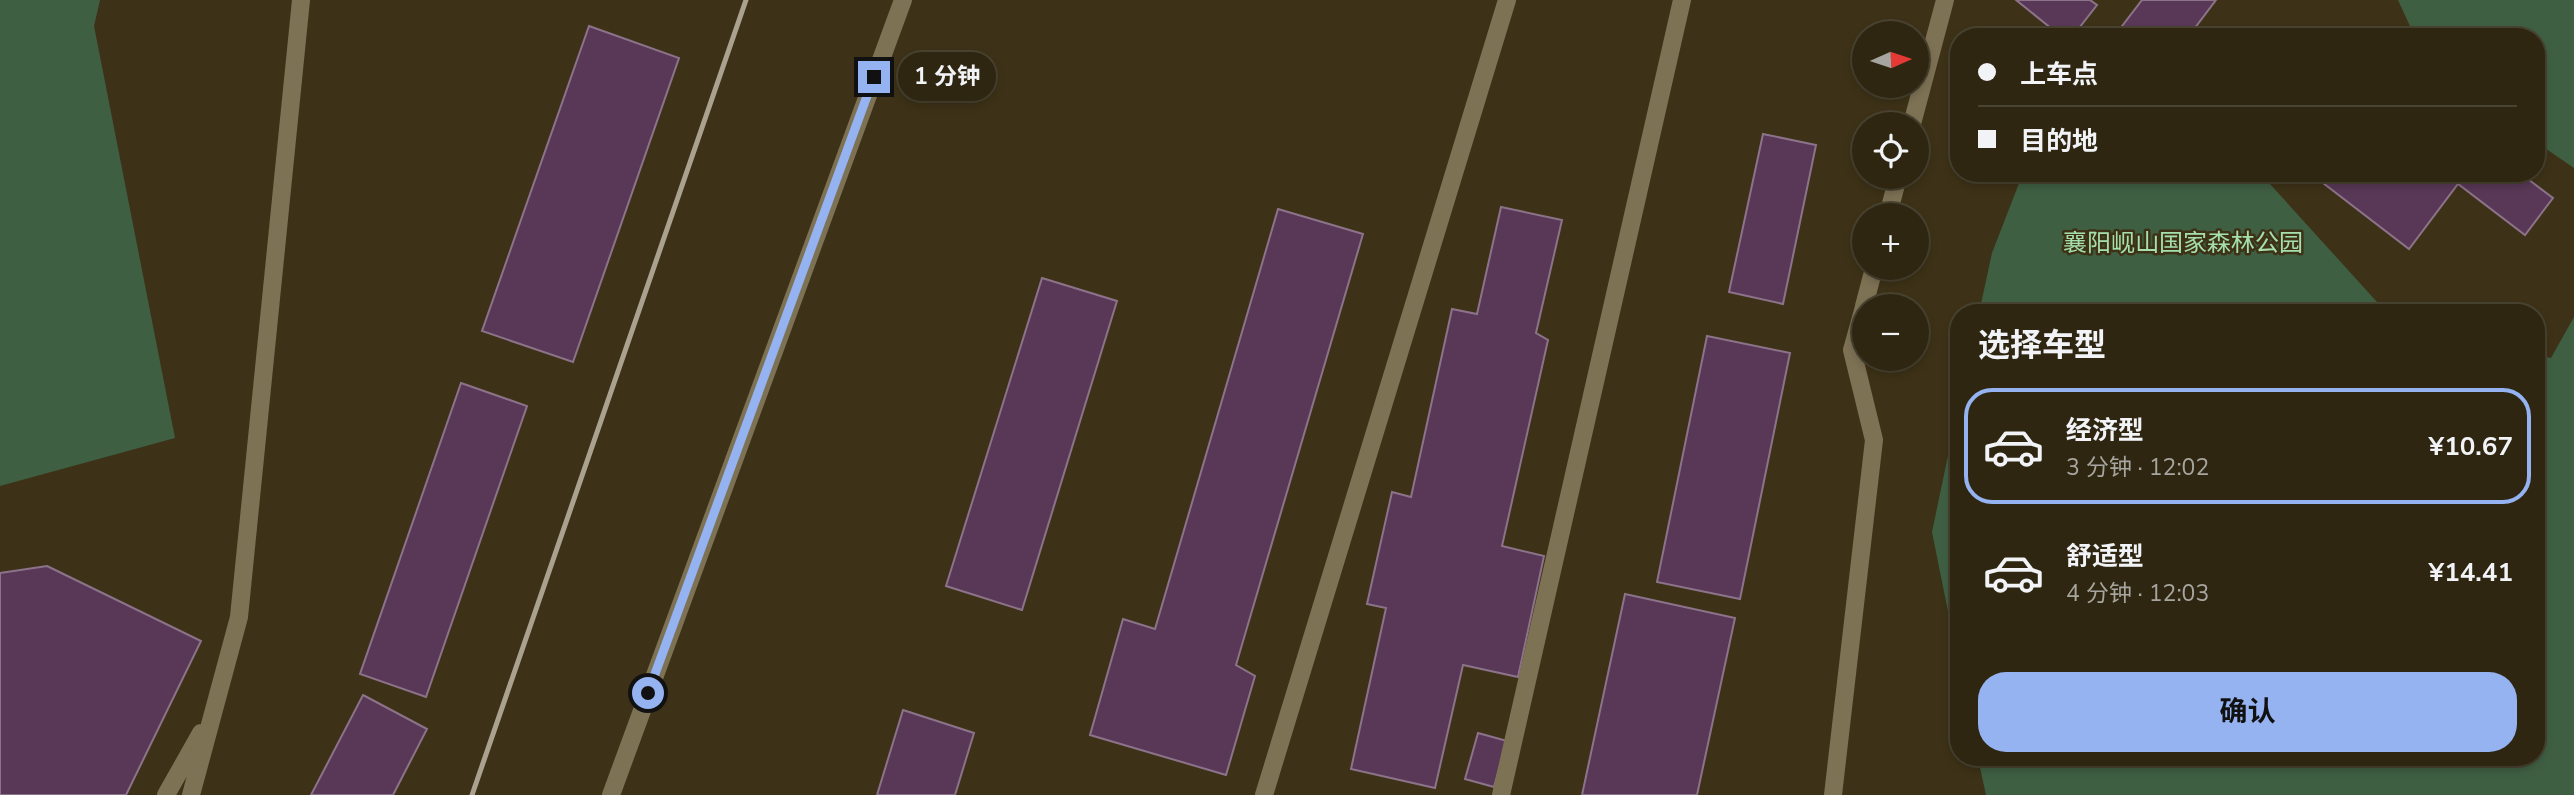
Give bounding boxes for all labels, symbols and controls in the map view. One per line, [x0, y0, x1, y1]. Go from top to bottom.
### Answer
north arrow [1852, 21, 1928, 98]
map controls [1852, 21, 1929, 371]
callout: 1 分钟 [898, 52, 996, 102]
text: 上车点 [2020, 57, 2098, 92]
route end [858, 61, 890, 93]
text: 1 分钟 [914, 61, 980, 92]
button: locate [1852, 112, 1929, 189]
text: 目的地 [2020, 124, 2098, 159]
button: + [1852, 203, 1929, 280]
park label: 襄阳岘山国家森林公园 [2063, 227, 2303, 259]
button: − [1852, 294, 1929, 371]
text: 选择车型 [1978, 324, 2106, 367]
text: 经济型 [2066, 413, 2144, 448]
icon: car [1982, 415, 2045, 478]
text: ¥10.67 [2429, 429, 2513, 464]
text: 3 分钟 · 12:02 [2066, 452, 2209, 483]
text: 舒适型 [2066, 539, 2144, 574]
icon: car [1982, 541, 2045, 604]
text: ¥14.41 [2429, 555, 2513, 590]
text: 4 分钟 · 12:03 [2066, 578, 2209, 609]
button: 确认 [1978, 672, 2517, 752]
route start [632, 677, 664, 709]

